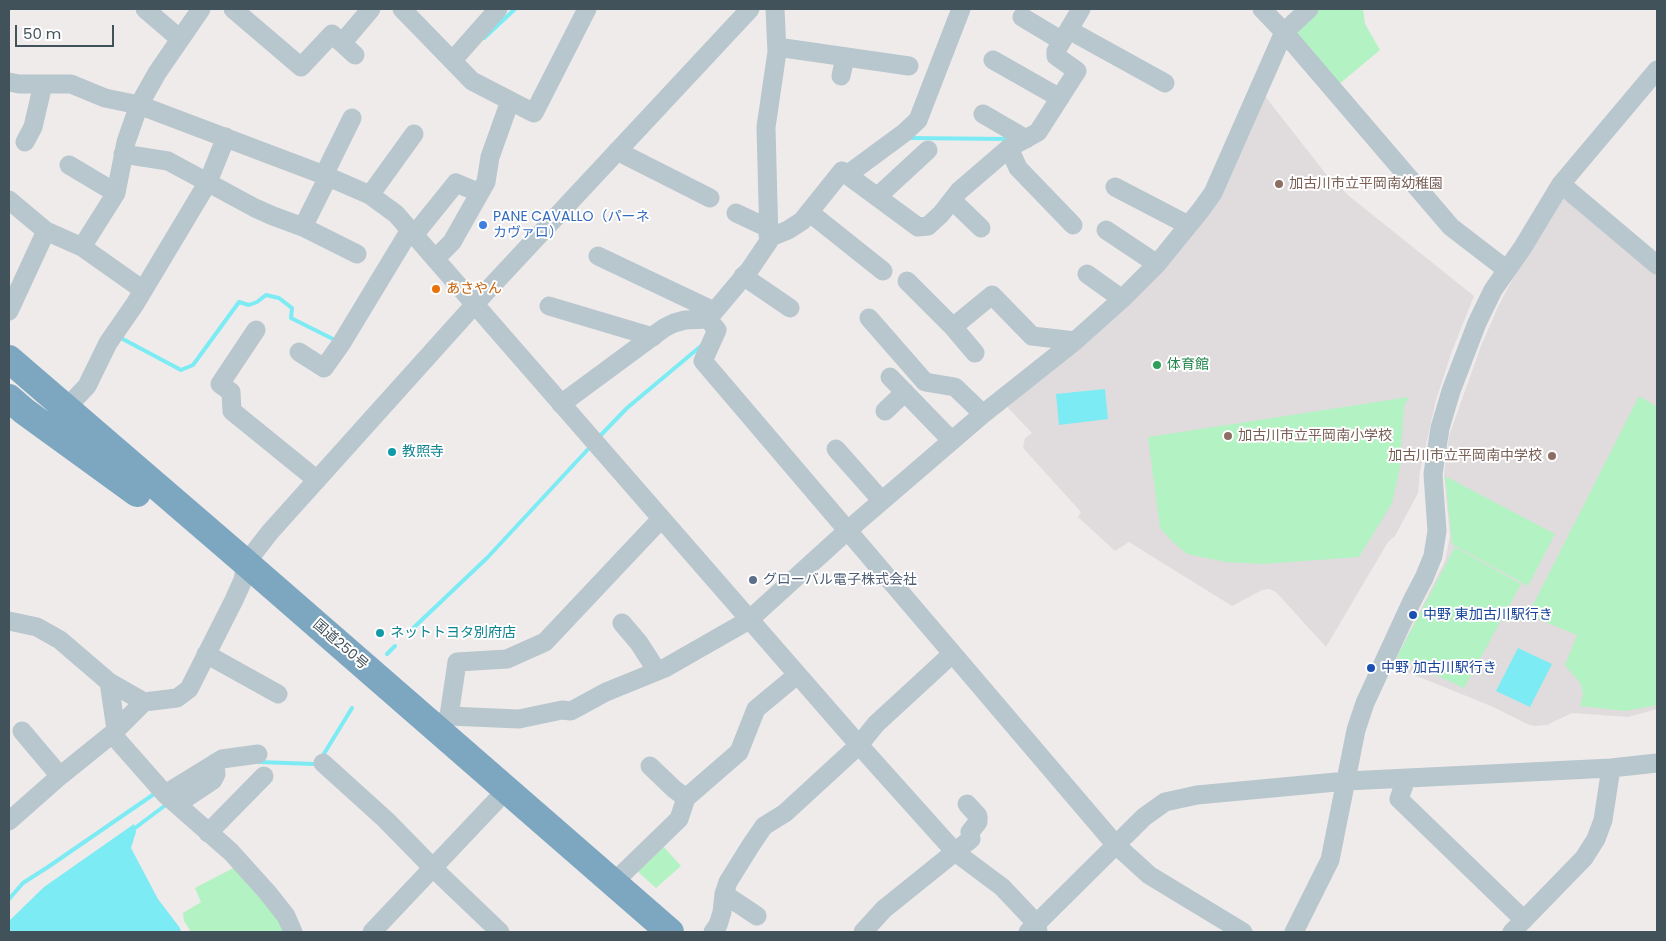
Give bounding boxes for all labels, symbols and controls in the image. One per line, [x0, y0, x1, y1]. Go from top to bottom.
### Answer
scale bar [18, 15, 116, 47]
text: 50 m [23, 23, 61, 44]
place label: 加古川市立平岡南幼稚園 [1289, 176, 1443, 192]
marker: 加古川市立平岡南幼稚園 [1273, 178, 1285, 190]
place label: PANE CAVALLO（パーネ カヴァロ） [493, 209, 650, 242]
marker: PANE CAVALLO（パーネ カヴァロ） [477, 219, 489, 231]
place label: あさやん [446, 281, 502, 297]
marker: あさやん [430, 283, 442, 295]
place label: 体育館 [1167, 357, 1209, 373]
marker: 体育館 [1151, 359, 1163, 371]
place label: 加古川市立平岡南小学校 [1238, 428, 1392, 444]
marker: 加古川市立平岡南小学校 [1222, 430, 1234, 442]
place label: 教照寺 [402, 444, 444, 460]
marker: 教照寺 [386, 446, 398, 458]
place label: 加古川市立平岡南中学校 [1388, 448, 1542, 464]
marker: 加古川市立平岡南中学校 [1546, 450, 1558, 462]
place label: グローバル電子株式会社 [763, 572, 917, 588]
marker: グローバル電子株式会社 [747, 574, 759, 586]
place label: 中野 東加古川駅行き [1423, 607, 1553, 623]
marker: 中野 東加古川駅行き [1407, 609, 1419, 621]
street label: 国道250号 [309, 616, 371, 674]
place label: ネットトヨタ別府店 [390, 625, 516, 641]
marker: ネットトヨタ別府店 [374, 627, 386, 639]
place label: 中野 加古川駅行き [1381, 660, 1497, 676]
marker: 中野 加古川駅行き [1365, 662, 1377, 674]

